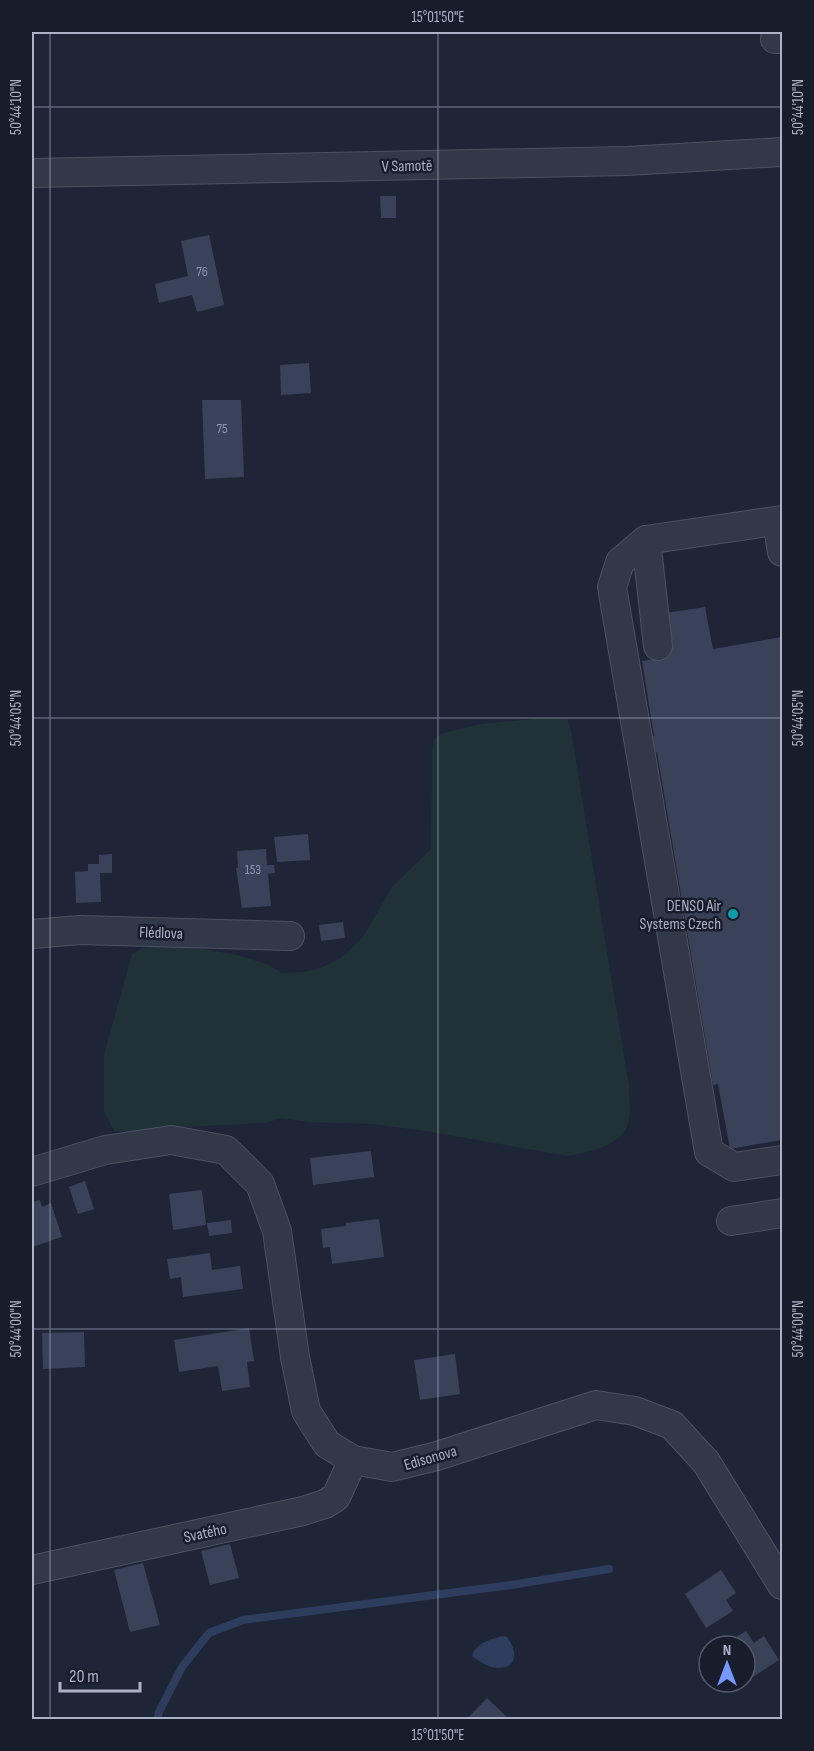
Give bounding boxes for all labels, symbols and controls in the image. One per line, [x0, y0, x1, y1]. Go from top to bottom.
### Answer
text: 15°01'50"E [412, 8, 464, 27]
text: 50°44'10"N [7, 79, 26, 135]
text: 50°44'10"N [789, 79, 808, 135]
street label: V Samotě [381, 157, 433, 176]
house number: 76 [196, 263, 208, 280]
house number: 75 [216, 420, 228, 437]
text: 50°44'05"N [7, 690, 26, 746]
text: 50°44'05"N [789, 690, 808, 746]
house number: 153 [245, 861, 261, 878]
place label: DENSO Air Systems Czech [640, 897, 721, 934]
marker: DENSO Air Systems Czech [726, 907, 740, 921]
street label: Flédlova [139, 923, 183, 944]
text: 50°44'00"N [7, 1300, 26, 1358]
text: 50°44'00"N [789, 1300, 808, 1358]
street label: Edisonova [402, 1442, 459, 1475]
street label: Svatého [182, 1520, 229, 1547]
north arrow [697, 1634, 757, 1694]
text: N [723, 1641, 731, 1660]
scale bar [60, 1655, 140, 1693]
text: 20 m [69, 1666, 99, 1687]
text: 15°01'50"E [412, 1726, 464, 1745]

